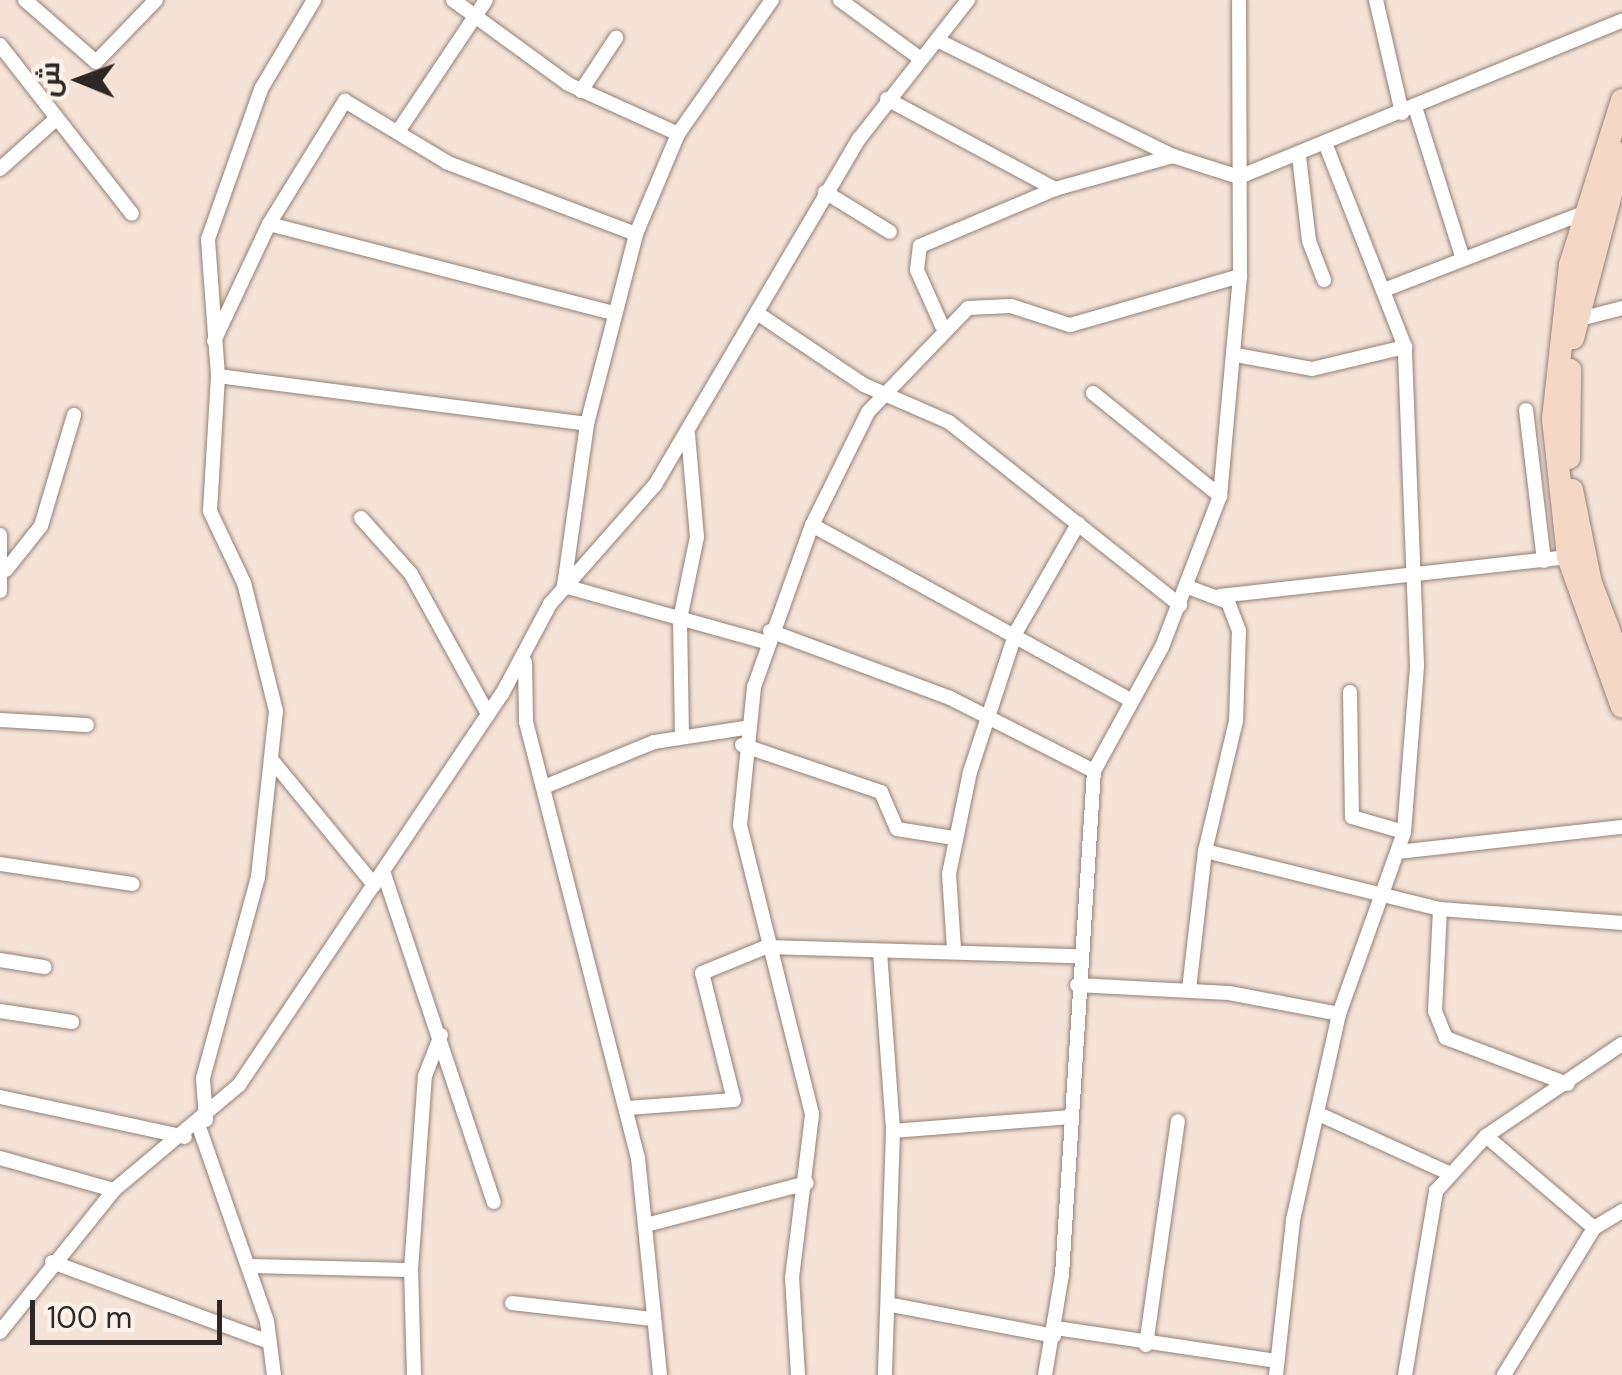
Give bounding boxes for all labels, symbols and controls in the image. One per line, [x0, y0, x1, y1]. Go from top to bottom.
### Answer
north arrow [30, 30, 130, 130]
text: ش [31, 61, 68, 98]
scale bar [35, 1280, 228, 1342]
text: 100 m [47, 1298, 132, 1337]

